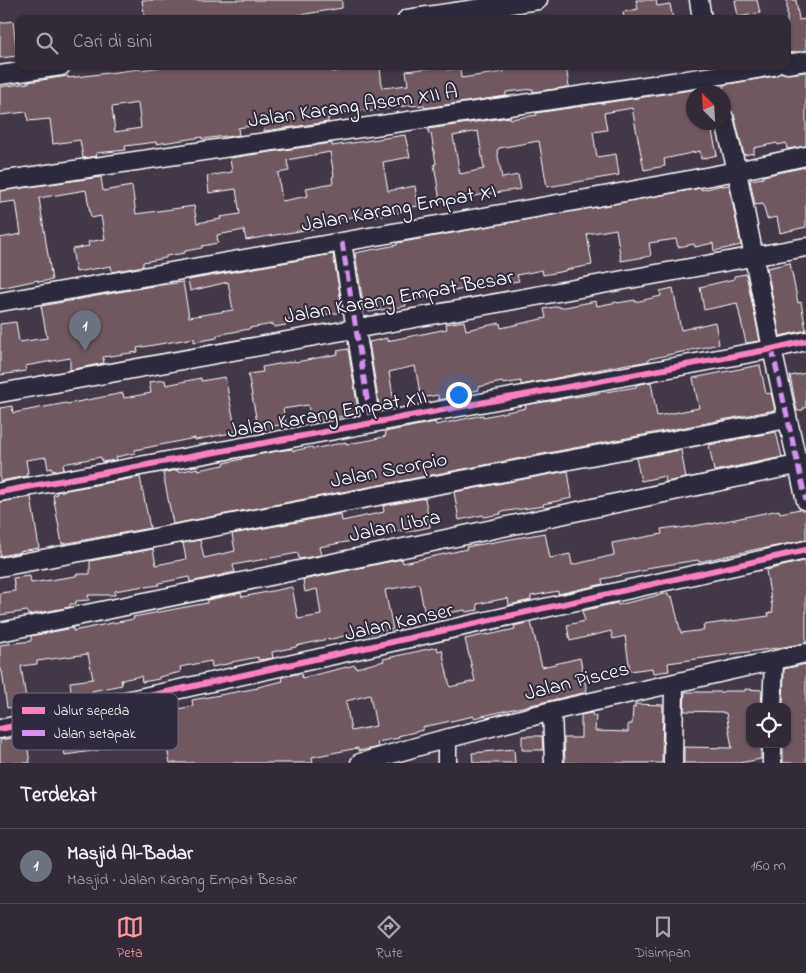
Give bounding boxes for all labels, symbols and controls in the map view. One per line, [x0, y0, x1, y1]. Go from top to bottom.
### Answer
search box [15, 15, 791, 70]
icon: search [33, 29, 61, 57]
text: Cari di sini [73, 29, 152, 56]
street label: Jalan Karang Asem XII A [246, 77, 460, 139]
north arrow [686, 85, 731, 130]
street label: Jalan Karang Empat XI [299, 177, 499, 243]
street label: Jalan Karang Empat Besar [282, 263, 517, 335]
pin: 1 [69, 310, 101, 351]
your location [446, 382, 472, 408]
street label: Jalan Karang Empat XII [225, 383, 430, 449]
street label: Jalan Scorpio [328, 445, 450, 497]
street label: Jalan Libra [347, 503, 443, 551]
street label: Jalan Kanser [342, 596, 457, 650]
street label: Jalan Pisces [522, 655, 632, 709]
legend [12, 693, 178, 750]
text: Jalur sepeda [54, 701, 129, 722]
map controls [746, 703, 791, 748]
button: locate [746, 703, 791, 748]
text: Jalan setapak [54, 724, 137, 745]
text: Terdekat [20, 781, 97, 811]
text: Masjid Al-Badar [67, 841, 193, 868]
text: 1 [33, 854, 39, 878]
text: 160 m [751, 854, 786, 878]
text: Masjid · Jalan Karang Empat Besar [67, 868, 297, 892]
tab: Peta [116, 913, 144, 964]
tab: Rute [375, 913, 403, 964]
tab: Disimpan [635, 913, 690, 964]

